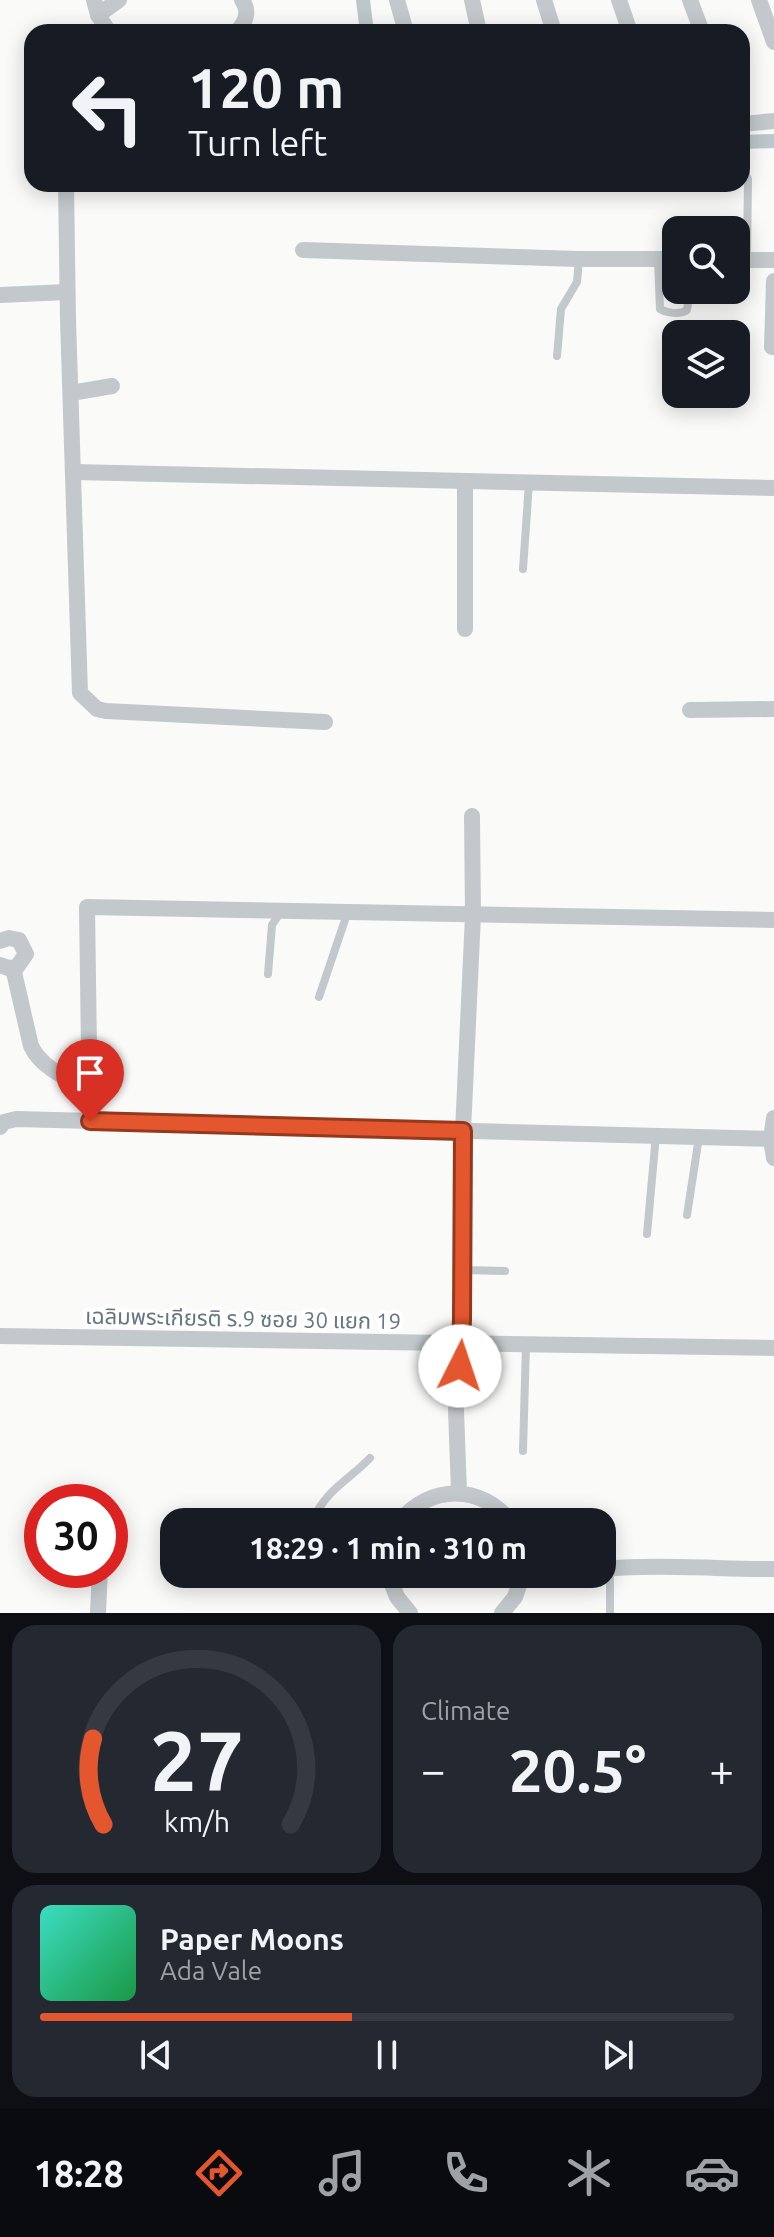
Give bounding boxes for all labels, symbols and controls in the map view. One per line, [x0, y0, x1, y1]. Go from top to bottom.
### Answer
icon: left [56, 56, 160, 160]
text: 120 m [188, 56, 344, 119]
text: Turn left [188, 122, 327, 163]
map controls [662, 216, 750, 408]
button: search [662, 216, 750, 304]
button: layers [662, 320, 750, 408]
pin [56, 1039, 124, 1121]
icon: arrive [68, 1051, 112, 1095]
street label: เฉลิมพระเกียรติ ร.9 ซอย 30 แยก 19 [85, 1303, 401, 1333]
position arrow [418, 1324, 502, 1408]
speed limit sign: 30 [24, 1484, 128, 1588]
text: 18:29 · 1 min · 310 m [249, 1531, 527, 1565]
text: Climate [421, 1696, 510, 1725]
text: 27 [150, 1713, 243, 1807]
text: 20.5° [509, 1736, 646, 1803]
text: − [421, 1745, 446, 1794]
text: + [709, 1745, 734, 1794]
text: km/h [164, 1805, 230, 1837]
text: Paper Moons [160, 1922, 344, 1956]
text: Ada Vale [160, 1956, 262, 1985]
icon: previous [134, 2033, 178, 2077]
icon: pause [365, 2033, 409, 2077]
icon: next [596, 2033, 640, 2077]
icon: directions [191, 2145, 247, 2201]
icon: music [314, 2145, 370, 2201]
icon: phone [438, 2145, 494, 2201]
icon: climate [561, 2145, 617, 2201]
icon: car [684, 2145, 740, 2201]
text: 18:28 [34, 2153, 124, 2194]

